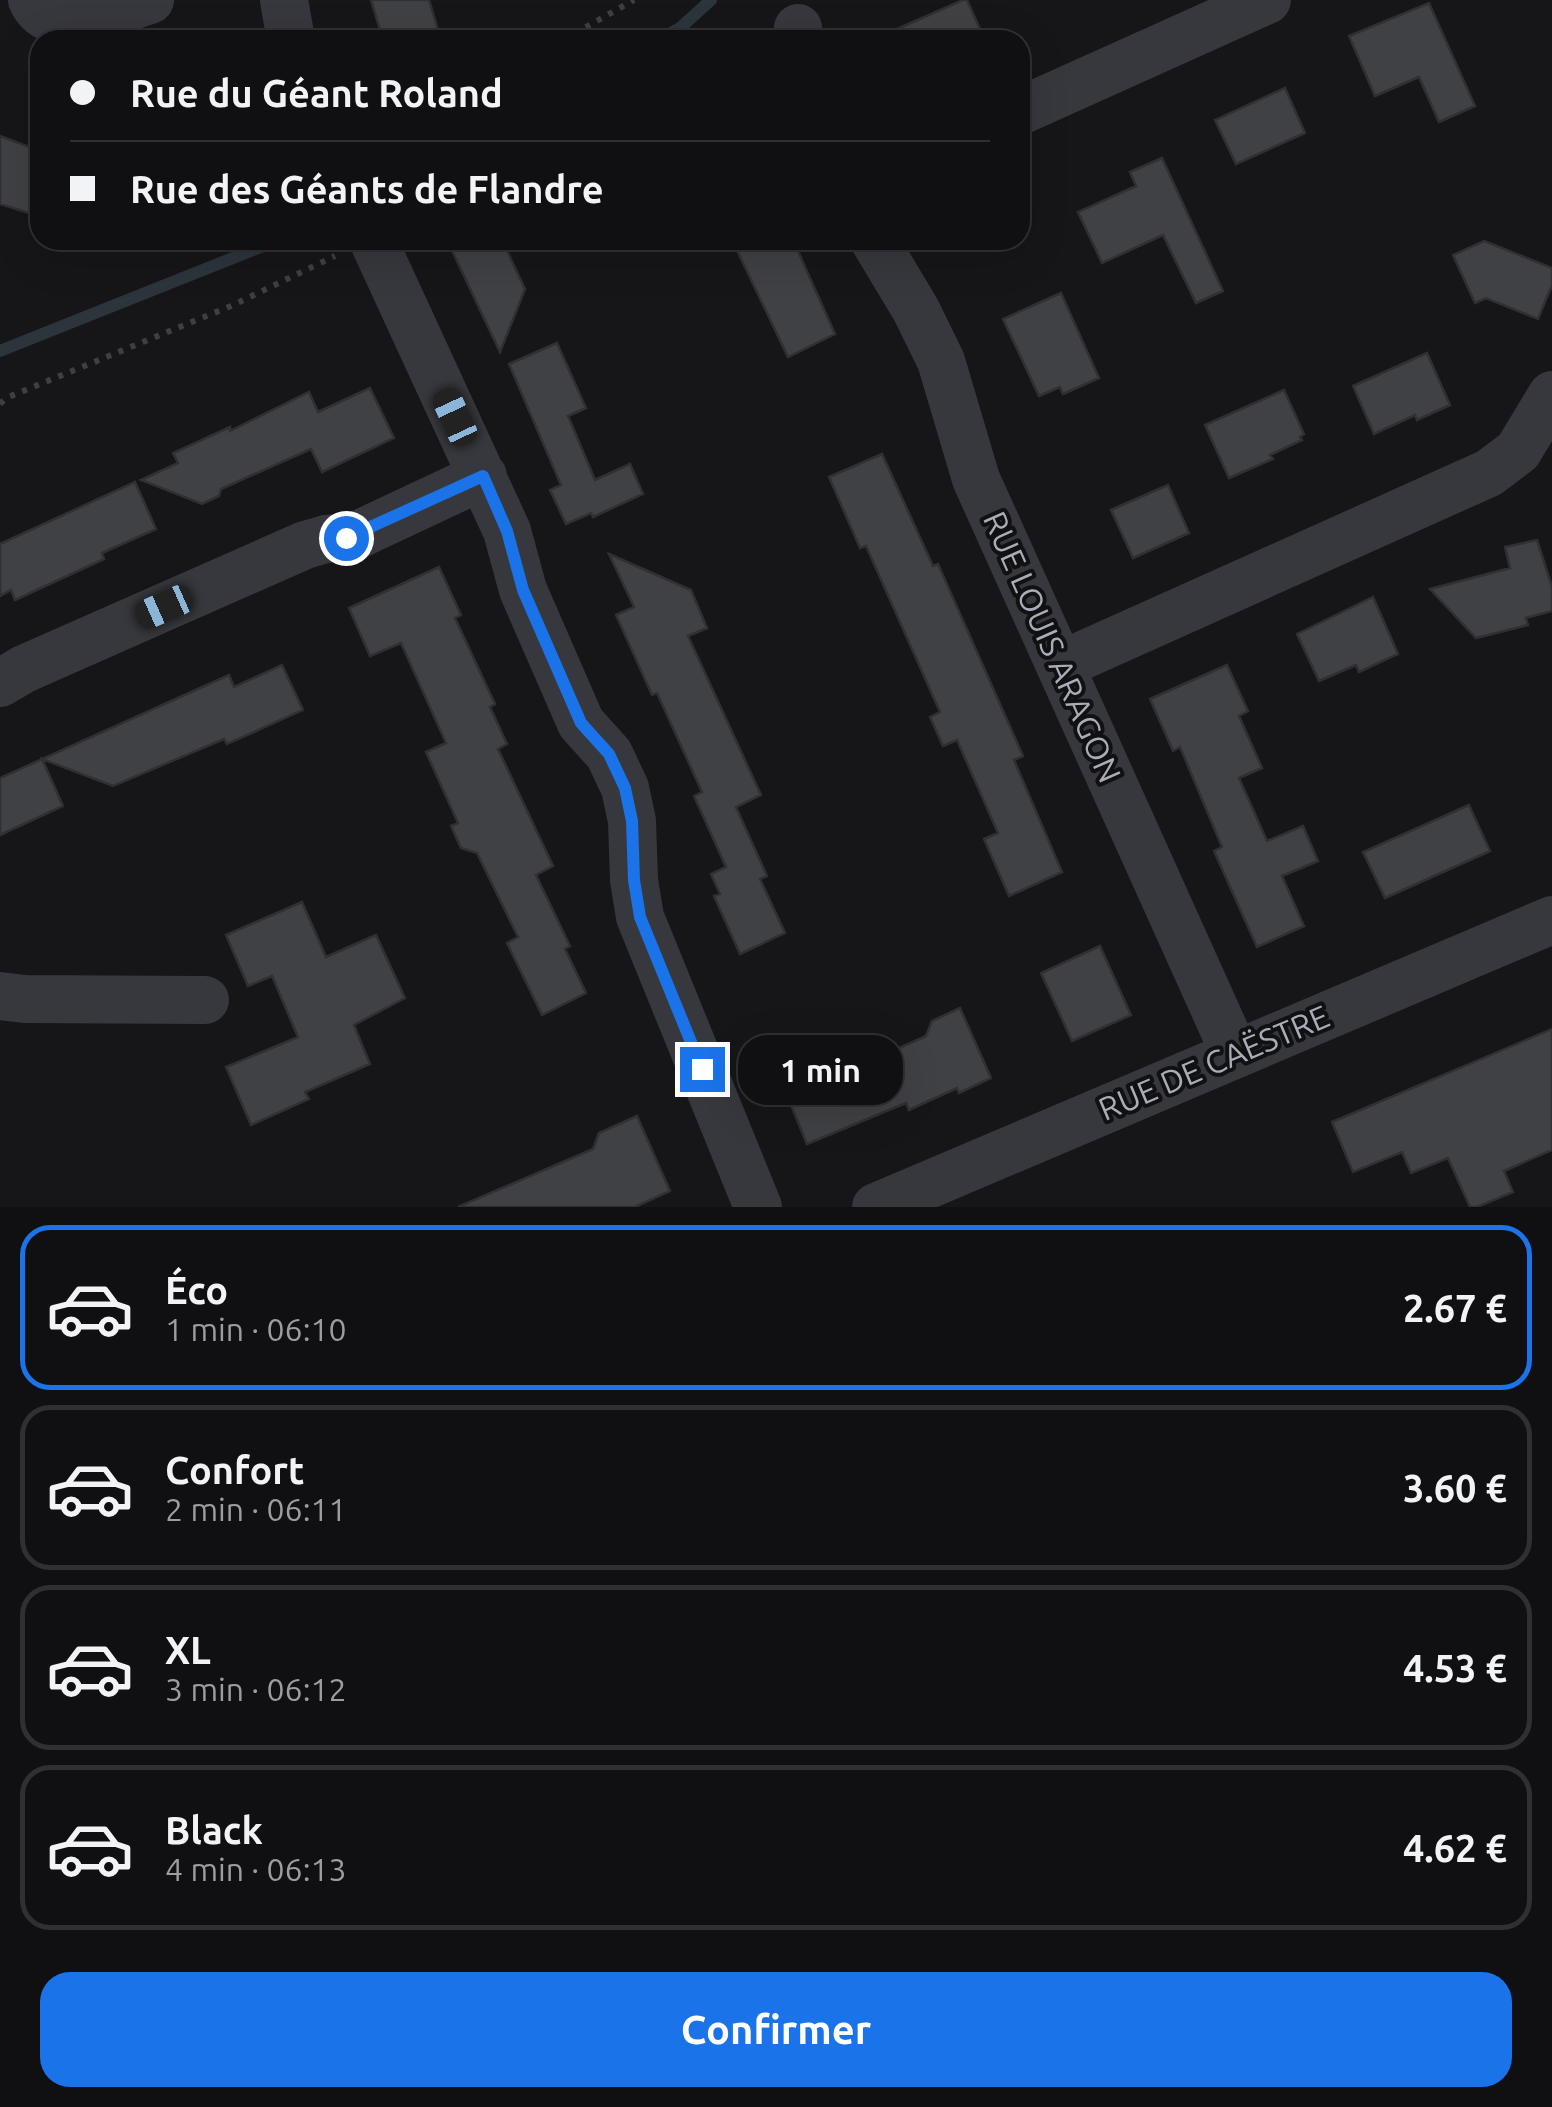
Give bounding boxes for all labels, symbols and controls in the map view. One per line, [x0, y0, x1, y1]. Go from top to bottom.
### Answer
text: Rue du Géant Roland [130, 72, 503, 114]
text: Rue des Géants de Flandre [130, 168, 604, 210]
car [429, 383, 481, 451]
street label: RUE LOUIS ARAGON [977, 506, 1129, 787]
route start [324, 516, 369, 561]
car [130, 581, 198, 633]
street label: RUE DE CAËSTRE [1093, 997, 1334, 1127]
callout: 1 min [737, 1034, 902, 1104]
route end [680, 1047, 725, 1092]
text: 1 min [780, 1052, 861, 1088]
icon: car [45, 1263, 135, 1353]
text: Éco [165, 1269, 228, 1311]
text: 2.67 € [1403, 1287, 1507, 1329]
text: 1 min · 06:10 [165, 1311, 347, 1347]
icon: car [45, 1443, 135, 1533]
text: Confort [165, 1449, 304, 1491]
text: 3.60 € [1403, 1467, 1507, 1509]
text: 2 min · 06:11 [165, 1491, 347, 1527]
icon: car [45, 1623, 135, 1713]
text: XL [165, 1629, 211, 1671]
text: 4.53 € [1403, 1647, 1507, 1689]
text: 3 min · 06:12 [165, 1671, 347, 1707]
icon: car [45, 1803, 135, 1893]
text: Black [165, 1809, 263, 1851]
text: 4.62 € [1403, 1827, 1507, 1869]
text: 4 min · 06:13 [165, 1851, 347, 1887]
button: Confirmer [40, 1972, 1512, 2087]

